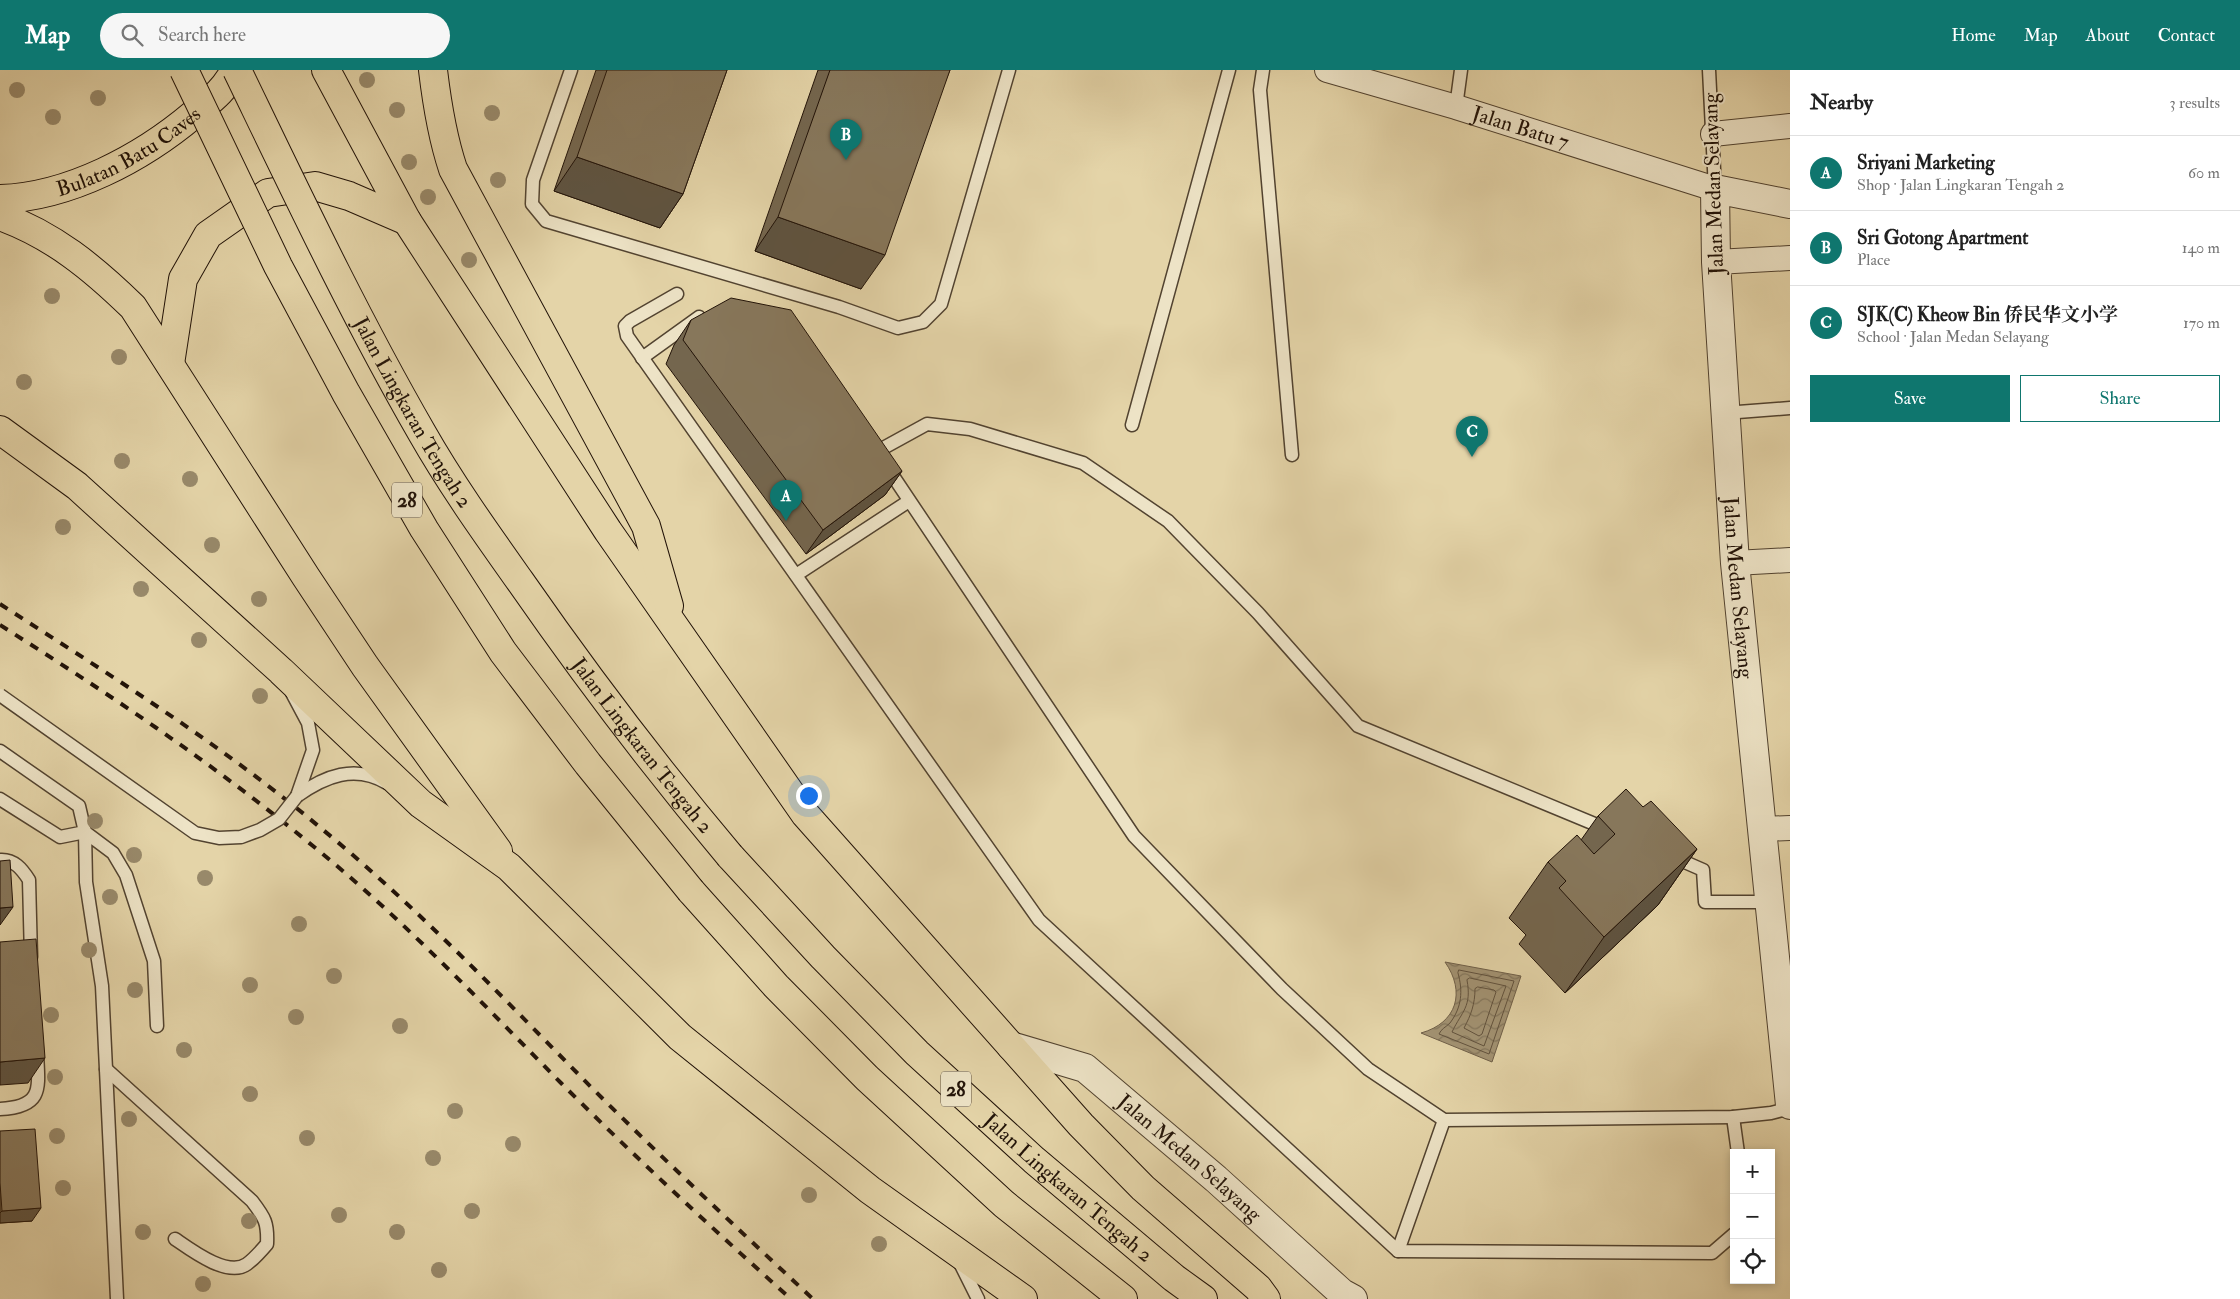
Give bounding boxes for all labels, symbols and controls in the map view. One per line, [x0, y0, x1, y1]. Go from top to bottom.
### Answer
search box [100, 13, 450, 58]
text: Map [25, 20, 70, 51]
icon: search [118, 21, 146, 49]
text: Search here [158, 23, 246, 47]
text: Home [1951, 24, 1996, 47]
text: Map [2024, 24, 2058, 47]
text: About [2086, 24, 2130, 47]
text: Contact [2158, 24, 2215, 47]
text: Nearby [1810, 89, 1873, 116]
street label: Jalan Medan Selayang [1697, 92, 1730, 276]
text: 3 results [2169, 93, 2220, 113]
street label: Jalan Batu 7 [1468, 100, 1573, 156]
street label: Bulatan Batu Caves [53, 101, 207, 203]
pin: B [830, 119, 862, 160]
text: Sriyani Marketing [1857, 151, 1995, 175]
text: A [1821, 163, 1831, 183]
text: 60 m [2188, 163, 2220, 183]
text: Shop · Jalan Lingkaran Tengah 2 [1857, 175, 2064, 195]
text: Sri Gotong Apartment [1857, 226, 2028, 250]
text: B [1821, 238, 1831, 258]
text: 140 m [2182, 238, 2220, 258]
text: Place [1857, 250, 1890, 270]
text: SJK(C) Kheow Bin 侨民华文小学 [1857, 303, 2118, 327]
street label: Jalan Lingkaran Tengah 2 [347, 312, 478, 513]
text: C [1820, 313, 1832, 333]
text: 170 m [2183, 313, 2220, 333]
text: School · Jalan Medan Selayang [1857, 327, 2049, 347]
button: Save [1810, 375, 2010, 422]
button: Share [2020, 375, 2220, 422]
pin: C [1456, 416, 1488, 457]
pin: A [770, 480, 802, 521]
road number: 28 [392, 482, 422, 518]
street label: Jalan Medan Selayang [1717, 495, 1760, 680]
street label: Jalan Lingkaran Tengah 2 [564, 652, 719, 839]
your location [796, 783, 822, 809]
road number: 28 [941, 1072, 971, 1106]
street label: Jalan Medan Selayang [1111, 1088, 1268, 1228]
street label: Jalan Lingkaran Tengah 2 [977, 1106, 1158, 1268]
map controls [1730, 1149, 1775, 1284]
button: + [1730, 1149, 1775, 1194]
button: − [1730, 1194, 1775, 1239]
button: locate [1730, 1239, 1775, 1284]

